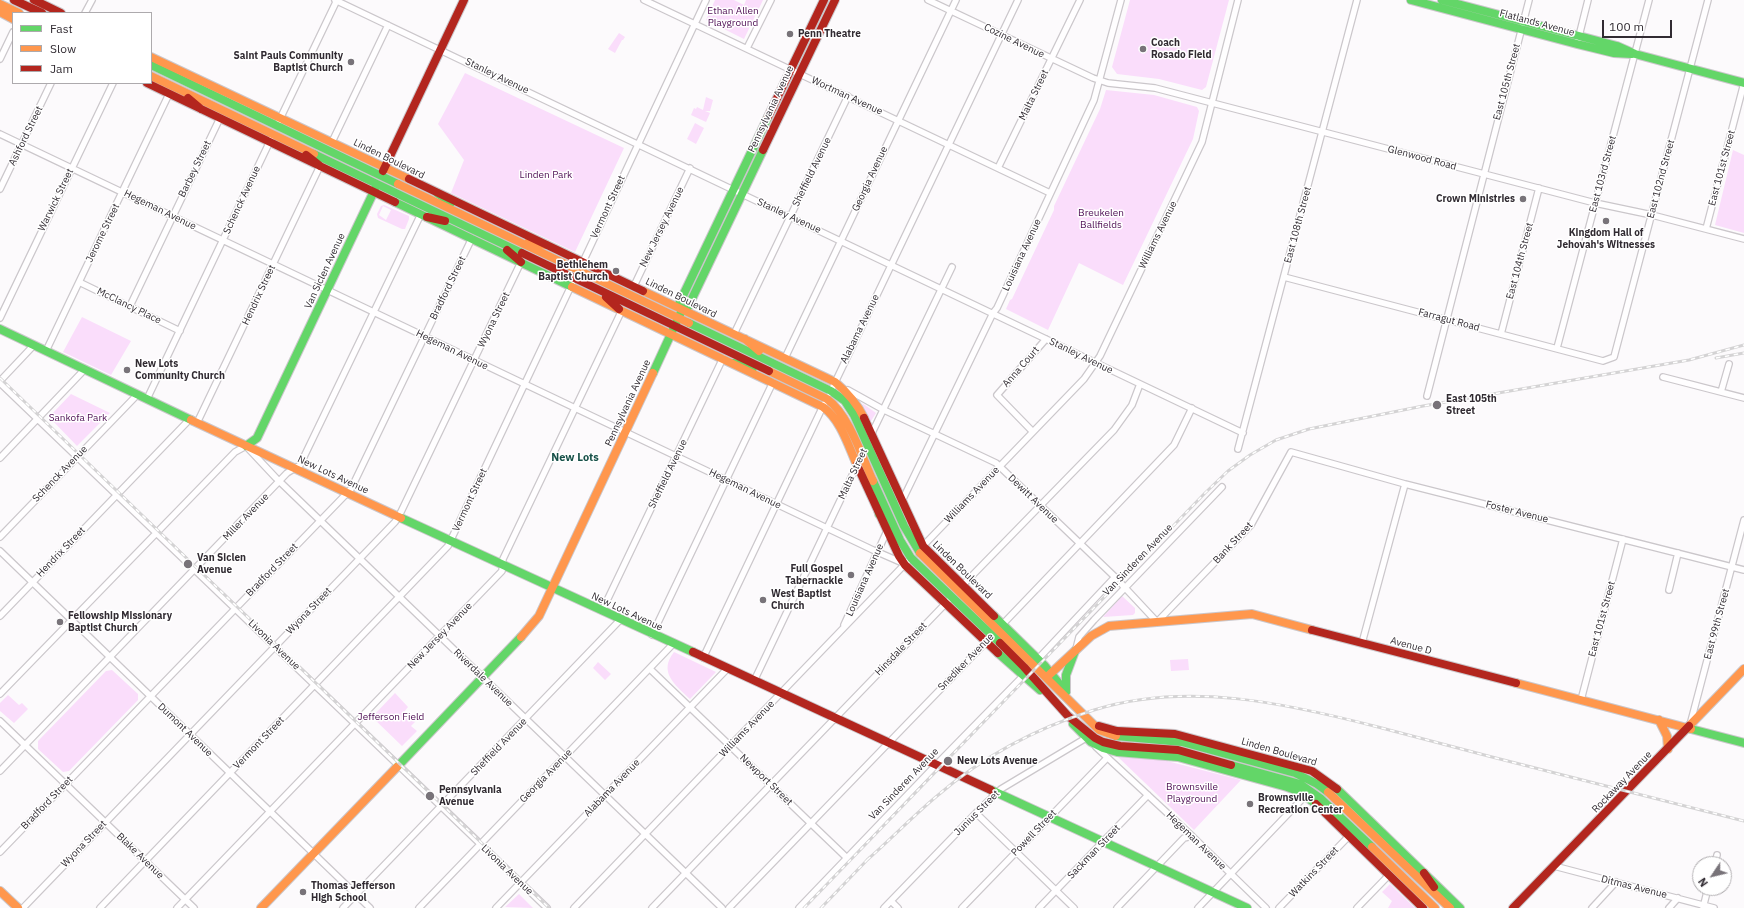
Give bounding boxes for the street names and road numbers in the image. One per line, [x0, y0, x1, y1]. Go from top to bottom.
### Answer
street label: Flatlands Avenue [1498, 7, 1576, 39]
street label: Cozine Avenue [982, 21, 1046, 61]
street label: East 105th Street [1491, 42, 1523, 122]
street label: Stanley Avenue [463, 55, 531, 97]
street label: Pennsylvania Avenue [746, 64, 796, 154]
street label: Malta Street [1017, 68, 1051, 122]
street label: Wortman Avenue [810, 74, 884, 118]
street label: Ashford Street [6, 104, 46, 168]
street label: East 101st Street [1706, 129, 1738, 207]
street label: East 103rd Street [1587, 134, 1619, 214]
street label: Sheffield Avenue [790, 135, 834, 209]
street label: Linden Boulevard [351, 137, 427, 181]
street label: East 102nd Street [1645, 138, 1677, 220]
street label: Barbey Street [176, 139, 214, 199]
street label: Glenwood Road [1386, 143, 1458, 173]
street label: Georgia Avenue [850, 145, 890, 213]
street label: Schenck Avenue [221, 164, 263, 236]
street label: Warwick Street [36, 167, 76, 233]
street label: Vermont Street [588, 174, 628, 240]
street label: New Jersey Avenue [637, 185, 687, 269]
street label: East 108th Street [1282, 185, 1314, 265]
street label: Hegeman Avenue [122, 187, 198, 233]
street label: Stanley Avenue [755, 196, 823, 236]
street label: Williams Avenue [1136, 199, 1180, 271]
street label: Jerome Street [84, 202, 122, 264]
street label: Louisiana Avenue [1000, 217, 1044, 293]
street label: East 104th Street [1504, 221, 1536, 301]
street label: Van Siclen Avenue [302, 231, 348, 311]
street label: Bradford Street [427, 254, 469, 322]
street label: Hendrix Street [240, 263, 278, 327]
street label: Linden Boulevard [643, 276, 719, 320]
street label: McClancy Place [95, 285, 163, 327]
street label: Wyona Street [475, 290, 513, 350]
street label: Alabama Avenue [838, 292, 882, 366]
street label: Farragut Road [1417, 306, 1481, 334]
street label: Hegeman Avenue [414, 327, 490, 373]
street label: Stanley Avenue [1047, 335, 1115, 377]
street label: Anna Court [1000, 344, 1042, 390]
street label: Pennsylvania Avenue [603, 358, 653, 448]
street label: Sheffield Avenue [646, 437, 690, 511]
street label: Schenck Avenue [30, 443, 90, 505]
street label: Malta Street [836, 447, 870, 501]
street label: New Lots Avenue [295, 453, 371, 497]
street label: Williams Avenue [942, 464, 1002, 526]
street label: Hegeman Avenue [707, 466, 783, 512]
street label: Vermont Street [450, 467, 490, 533]
street label: Dewitt Avenue [1005, 472, 1061, 526]
street label: Miller Avenue [221, 491, 271, 543]
street label: Foster Avenue [1484, 498, 1550, 526]
street label: Bank Street [1211, 520, 1255, 566]
street label: Van Sinderen Avenue [1101, 522, 1175, 598]
street label: Hendrix Street [34, 524, 88, 580]
street label: Linden Boulevard [930, 539, 994, 601]
street label: Bradford Street [244, 541, 300, 599]
street label: Louisiana Avenue [844, 542, 886, 618]
street label: East 101st Street [1586, 580, 1618, 658]
street label: Wyona Street [284, 585, 334, 637]
street label: East 99th Street [1702, 587, 1732, 661]
street label: New Lots Avenue [589, 590, 665, 634]
street label: New Jersey Avenue [405, 600, 475, 672]
street label: Livonia Avenue [246, 617, 302, 673]
street label: Hinsdale Street [873, 620, 929, 678]
street label: Snediker Avenue [936, 631, 996, 693]
street label: Avenue D [1389, 635, 1433, 657]
street label: Riverdale Avenue [451, 647, 515, 709]
street label: Williams Avenue [717, 698, 777, 760]
street label: Dumont Avenue [155, 701, 215, 759]
street label: Vermont Street [231, 714, 287, 772]
street label: Sheffield Avenue [468, 716, 530, 778]
street label: Linden Boulevard [1240, 735, 1318, 769]
street label: Van Sinderen Avenue [867, 746, 941, 822]
street label: Georgia Avenue [517, 747, 575, 805]
street label: Rockaway Avenue [1590, 749, 1654, 815]
street label: Newport Street [737, 752, 795, 808]
street label: Alabama Avenue [581, 757, 643, 819]
street label: Bradford Street [19, 774, 75, 832]
street label: Junius Street [952, 788, 1002, 838]
street label: Powell Street [1009, 807, 1059, 859]
street label: Hegeman Avenue [1164, 809, 1228, 873]
street label: Wyona Street [59, 818, 109, 870]
street label: Sackman Street [1065, 822, 1123, 882]
street label: Blake Avenue [114, 831, 166, 881]
street label: Livonia Avenue [479, 842, 535, 898]
street label: Watkins Street [1287, 844, 1341, 900]
street label: Ditmas Avenue [1600, 873, 1668, 901]

